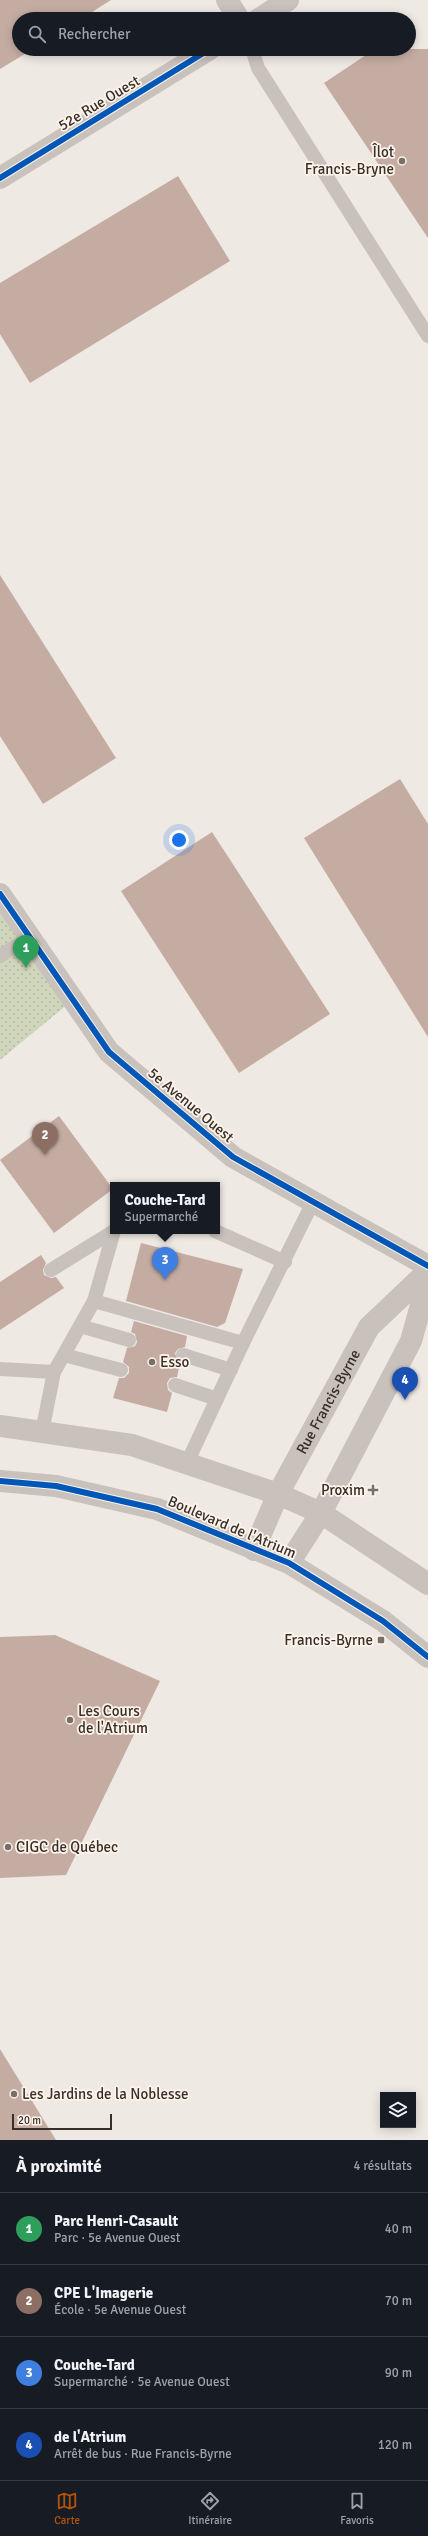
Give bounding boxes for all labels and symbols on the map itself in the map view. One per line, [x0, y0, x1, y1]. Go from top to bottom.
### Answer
street label: 52e Rue Ouest [55, 72, 143, 134]
place label: Îlot Francis-Bryne [305, 143, 394, 178]
marker: Îlot Francis-Bryne [397, 156, 407, 166]
your location [169, 830, 189, 850]
pin: 1 [13, 935, 39, 968]
street label: 5e Avenue Ouest [144, 1064, 238, 1146]
pin: 2 [32, 1122, 58, 1155]
pin: 3 [152, 1247, 178, 1280]
street label: Rue Francis-Byrne [292, 1346, 364, 1457]
place label: Esso [160, 1353, 190, 1371]
marker: Esso [147, 1357, 157, 1367]
pin: 4 [392, 1367, 418, 1400]
place label: Proxim [321, 1481, 365, 1499]
marker: Proxim [368, 1485, 378, 1495]
street label: Boulevard de l'Atrium [165, 1492, 299, 1562]
place label: Francis-Byrne [284, 1631, 373, 1649]
marker: Francis-Byrne [376, 1635, 386, 1645]
place label: Les Cours de l'Atrium [78, 1702, 148, 1737]
marker: Les Cours de l'Atrium [65, 1715, 75, 1725]
place label: CIGC de Québec [16, 1838, 118, 1856]
marker: CIGC de Québec [3, 1842, 13, 1852]
place label: Les Jardins de la Noblesse [22, 2085, 189, 2103]
marker: Les Jardins de la Noblesse [9, 2089, 19, 2099]
scale bar [12, 2112, 112, 2131]

